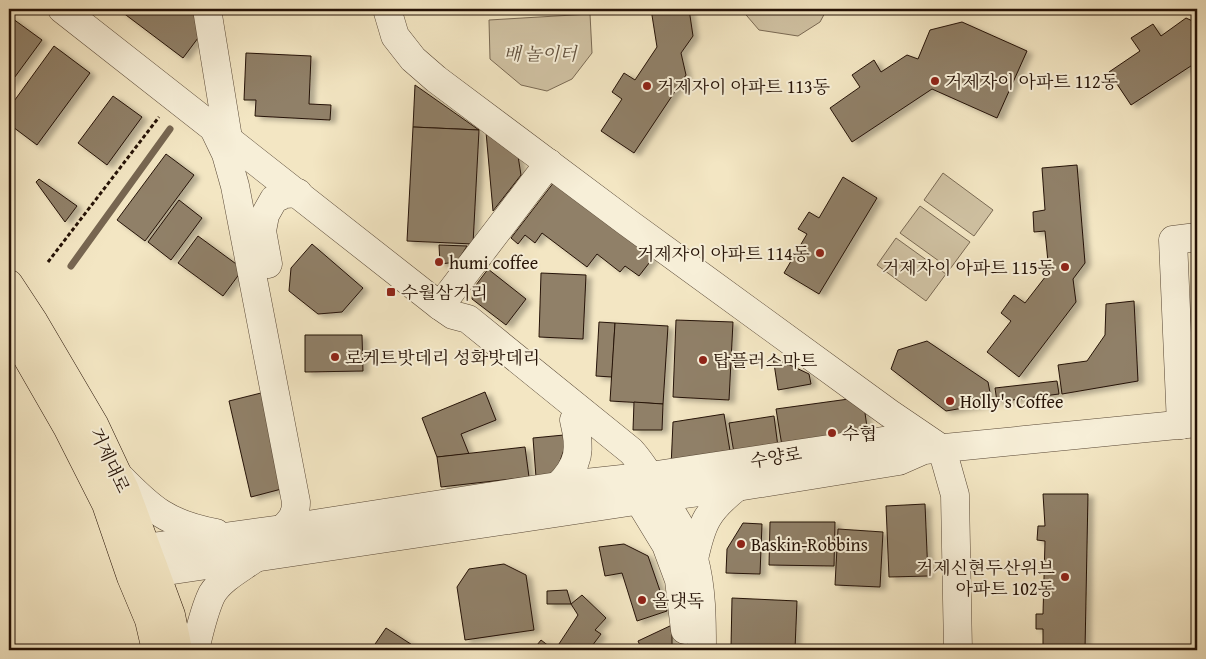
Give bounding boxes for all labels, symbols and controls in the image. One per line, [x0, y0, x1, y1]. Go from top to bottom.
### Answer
park label: 배 놀이터 [503, 40, 578, 67]
place label: 거제자이 아파트 112동 [945, 68, 1118, 95]
place label: 거제자이 아파트 113동 [657, 73, 830, 100]
marker: 거제자이 아파트 112동 [929, 75, 941, 87]
marker: 거제자이 아파트 113동 [641, 80, 653, 92]
place label: 거제자이 아파트 114동 [637, 240, 810, 267]
marker: 거제자이 아파트 114동 [814, 247, 826, 259]
place label: humi coffee [449, 249, 538, 276]
place label: 거제자이 아파트 115동 [882, 254, 1055, 281]
marker: humi coffee [433, 256, 445, 268]
marker: 거제자이 아파트 115동 [1059, 261, 1071, 273]
place label: 수월삼거리 [401, 279, 488, 306]
marker: 수월삼거리 [385, 286, 397, 298]
place label: 로케트밧데리 성화밧데리 [345, 344, 540, 371]
place label: 탑플러스마트 [713, 347, 818, 374]
marker: 로케트밧데리 성화밧데리 [329, 351, 341, 363]
marker: 탑플러스마트 [697, 354, 709, 366]
place label: Holly's Coffee [960, 388, 1063, 415]
marker: Holly's Coffee [944, 395, 956, 407]
place label: 수협 [842, 420, 877, 447]
street label: 거제대로 [83, 423, 137, 497]
marker: 수협 [826, 427, 838, 439]
street label: 수양로 [748, 440, 804, 474]
place label: Baskin-Robbins [751, 531, 868, 558]
marker: Baskin-Robbins [735, 538, 747, 550]
place label: 거제신현두산위브 아파트 102동 [916, 554, 1056, 602]
marker: 거제신현두산위브 아파트 102동 [1059, 571, 1071, 583]
place label: 올댓독 [652, 587, 704, 614]
marker: 올댓독 [636, 594, 648, 606]

